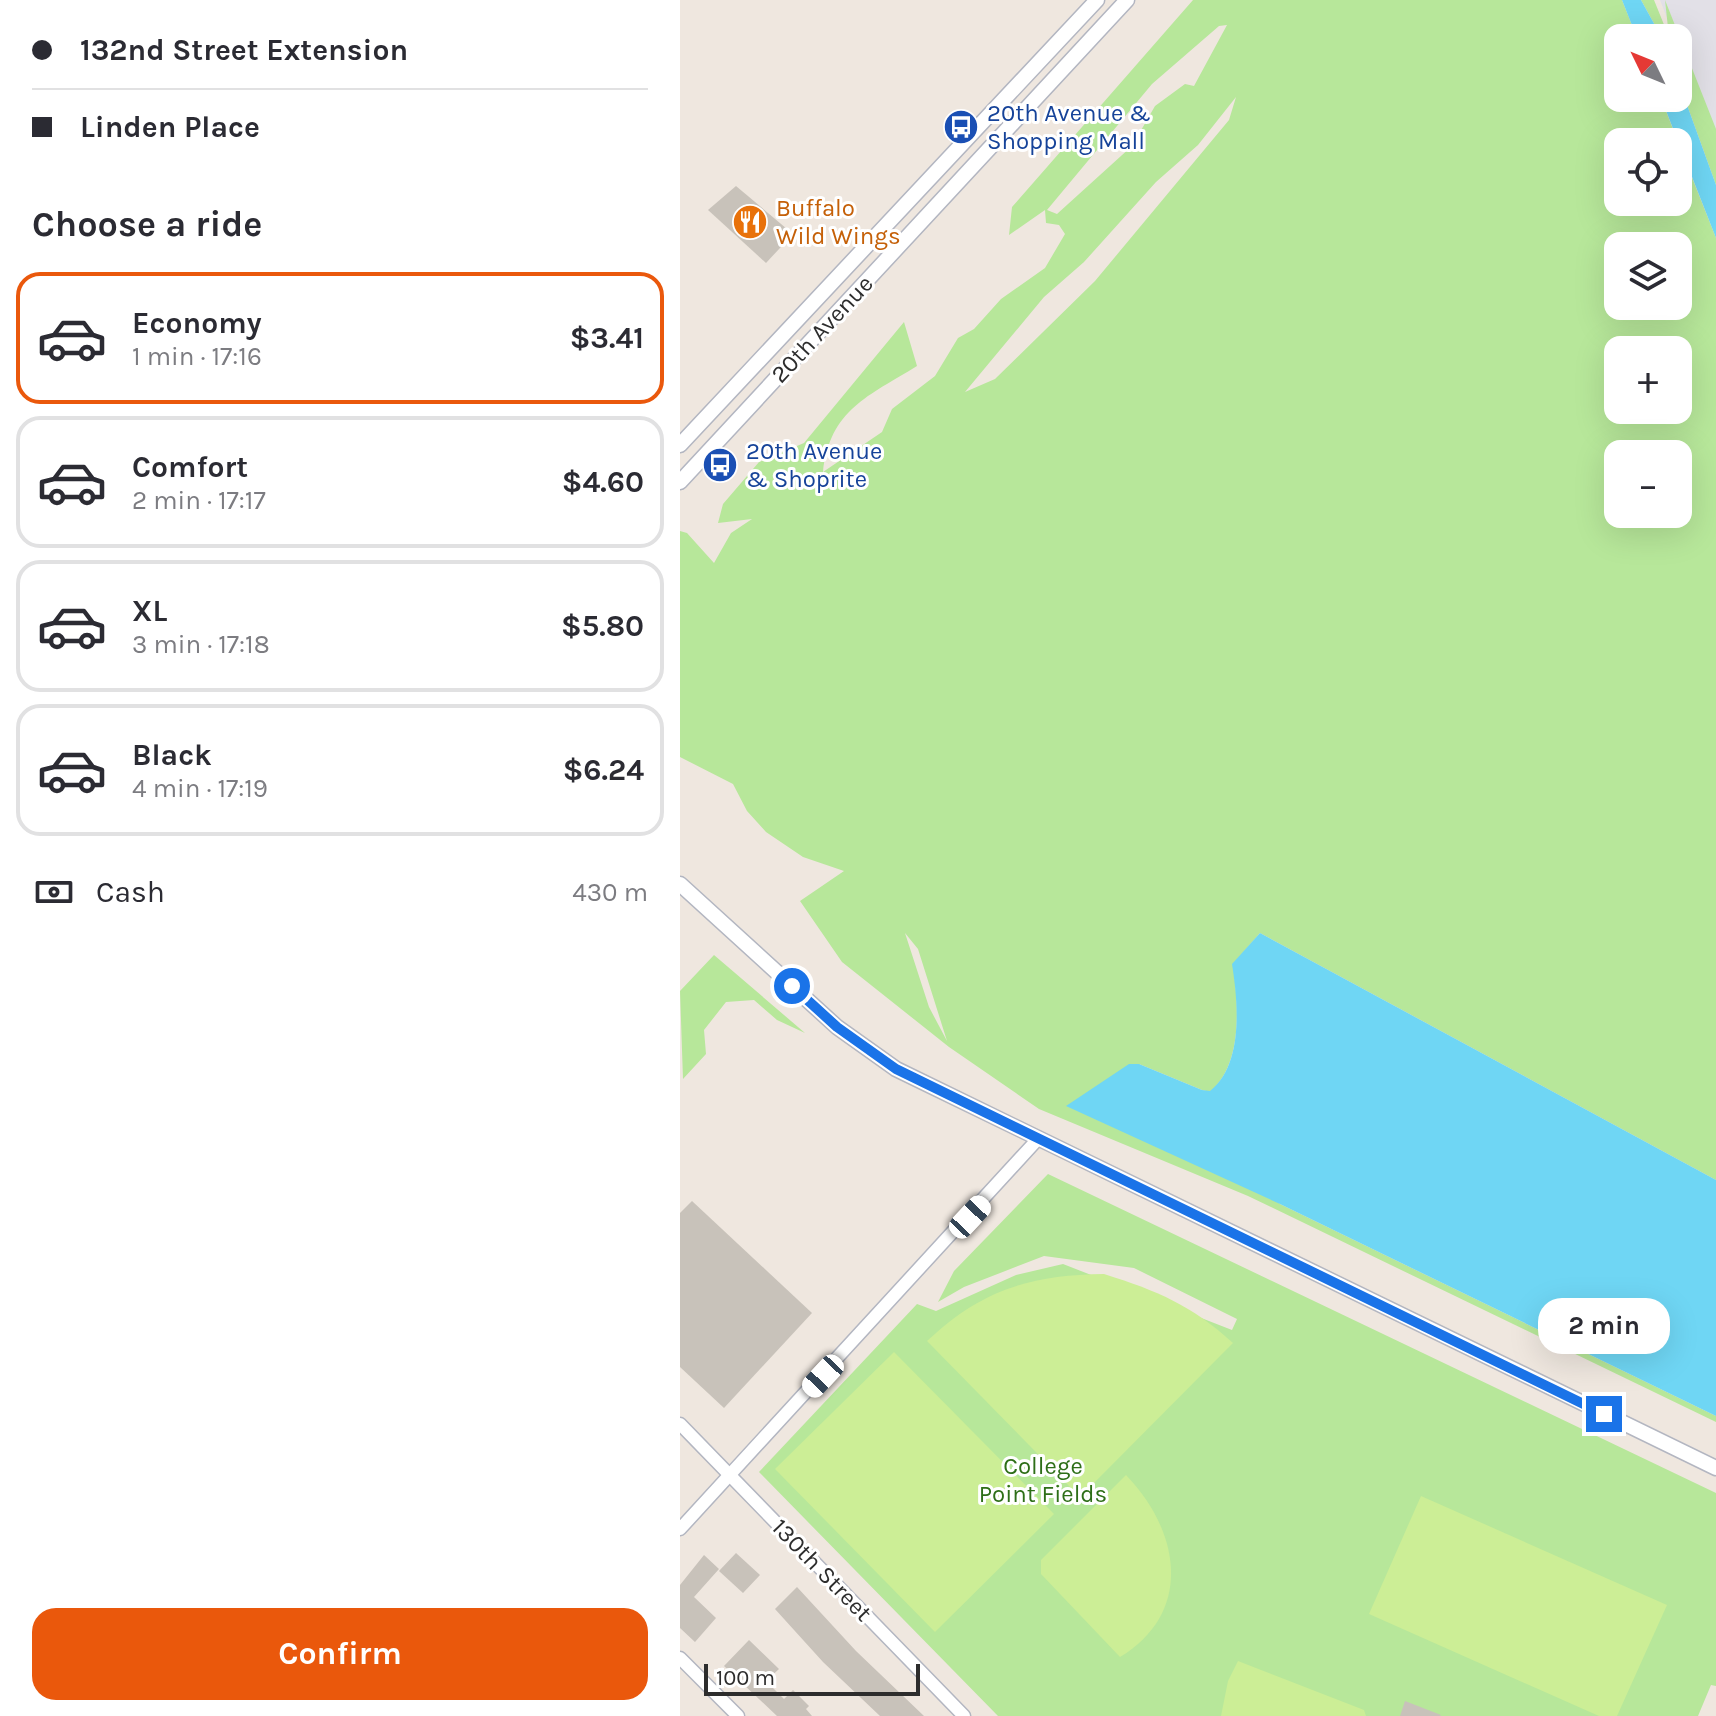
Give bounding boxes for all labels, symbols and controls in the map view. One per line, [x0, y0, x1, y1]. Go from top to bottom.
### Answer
north arrow [1604, 24, 1692, 112]
map controls [1604, 24, 1692, 528]
text: 132nd Street Extension [80, 32, 408, 68]
place label: 20th Avenue & Shopping Mall [987, 99, 1151, 155]
bus stop icon: 20th Avenue & Shopping Mall [942, 108, 980, 146]
text: Linden Place [80, 109, 260, 145]
button: locate [1604, 128, 1692, 216]
place label: Buffalo Wild Wings [776, 194, 901, 250]
text: Choose a ride [32, 203, 262, 245]
restaurant icon: Buffalo Wild Wings [731, 203, 769, 241]
button: layers [1604, 232, 1692, 320]
street label: 20th Avenue [765, 270, 879, 388]
icon: car [36, 302, 108, 374]
text: Economy [132, 305, 262, 341]
text: $3.41 [570, 320, 644, 356]
button: + [1604, 336, 1692, 424]
text: 1 min · 17:16 [132, 341, 262, 372]
place label: 20th Avenue & Shoprite [746, 437, 882, 493]
button: − [1604, 440, 1692, 528]
icon: car [36, 446, 108, 518]
bus stop icon: 20th Avenue & Shoprite [701, 446, 739, 484]
text: Comfort [132, 449, 248, 485]
text: $4.60 [562, 464, 644, 500]
text: 2 min · 17:17 [132, 485, 266, 516]
icon: car [36, 590, 108, 662]
text: XL [132, 593, 167, 629]
text: $5.80 [561, 608, 644, 644]
text: 3 min · 17:18 [132, 629, 270, 660]
icon: car [36, 734, 108, 806]
text: Black [132, 737, 212, 773]
text: $6.24 [563, 752, 644, 788]
text: 4 min · 17:19 [132, 773, 268, 804]
icon: cash [32, 870, 76, 914]
text: Cash [96, 874, 165, 910]
text: 430 m [572, 877, 648, 908]
route start [774, 968, 810, 1004]
car [945, 1191, 995, 1243]
callout: 2 min [1538, 1298, 1670, 1354]
text: 2 min [1568, 1310, 1640, 1341]
car [798, 1350, 848, 1402]
route end [1586, 1396, 1622, 1432]
park label: College Point Fields [979, 1452, 1107, 1508]
street label: 130th Street [766, 1513, 878, 1627]
button: Confirm [32, 1608, 648, 1700]
scale bar [704, 1660, 920, 1696]
text: 100 m [716, 1665, 775, 1691]

